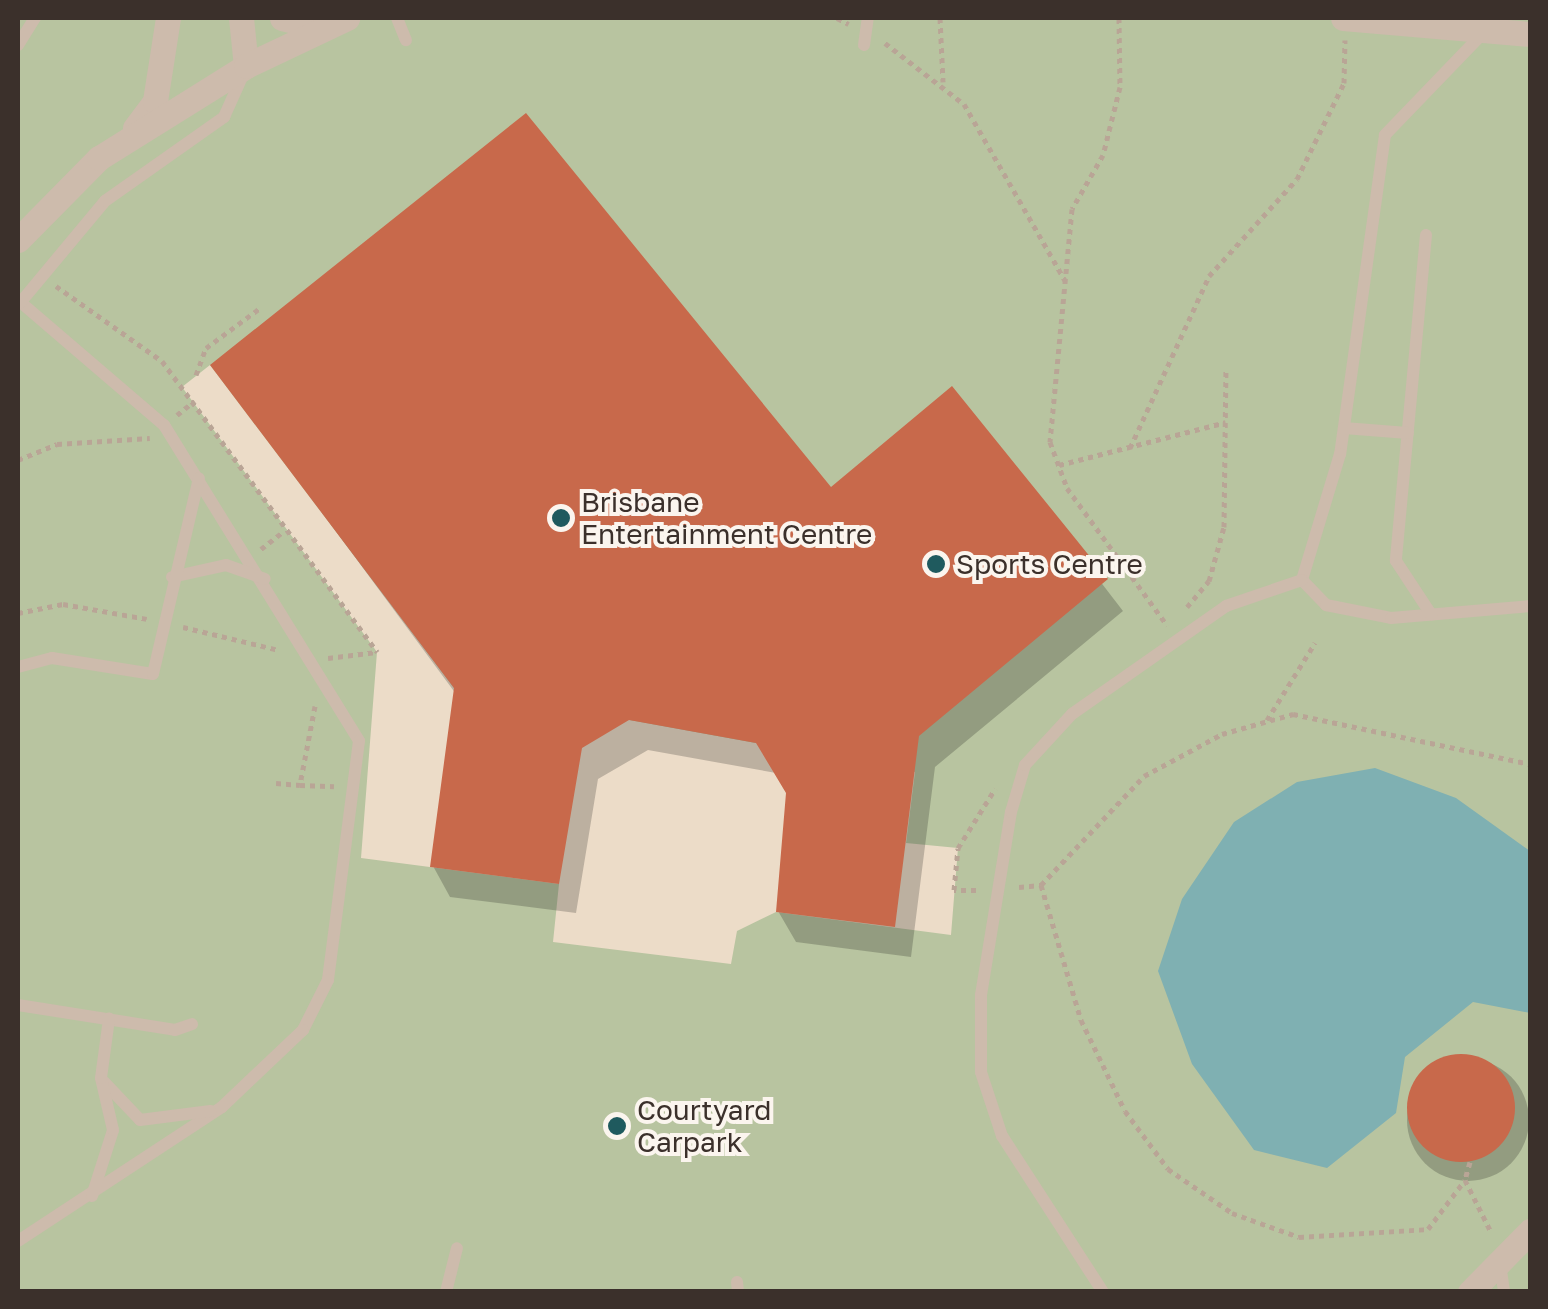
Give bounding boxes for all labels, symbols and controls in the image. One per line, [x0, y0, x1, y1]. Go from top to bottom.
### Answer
place label: Brisbane Entertainment Centre [581, 485, 872, 551]
marker: Brisbane Entertainment Centre [550, 507, 572, 529]
place label: Sports Centre [956, 547, 1143, 581]
marker: Sports Centre [925, 553, 947, 575]
place label: Courtyard Carpark [637, 1093, 772, 1159]
marker: Courtyard Carpark [606, 1115, 628, 1137]

